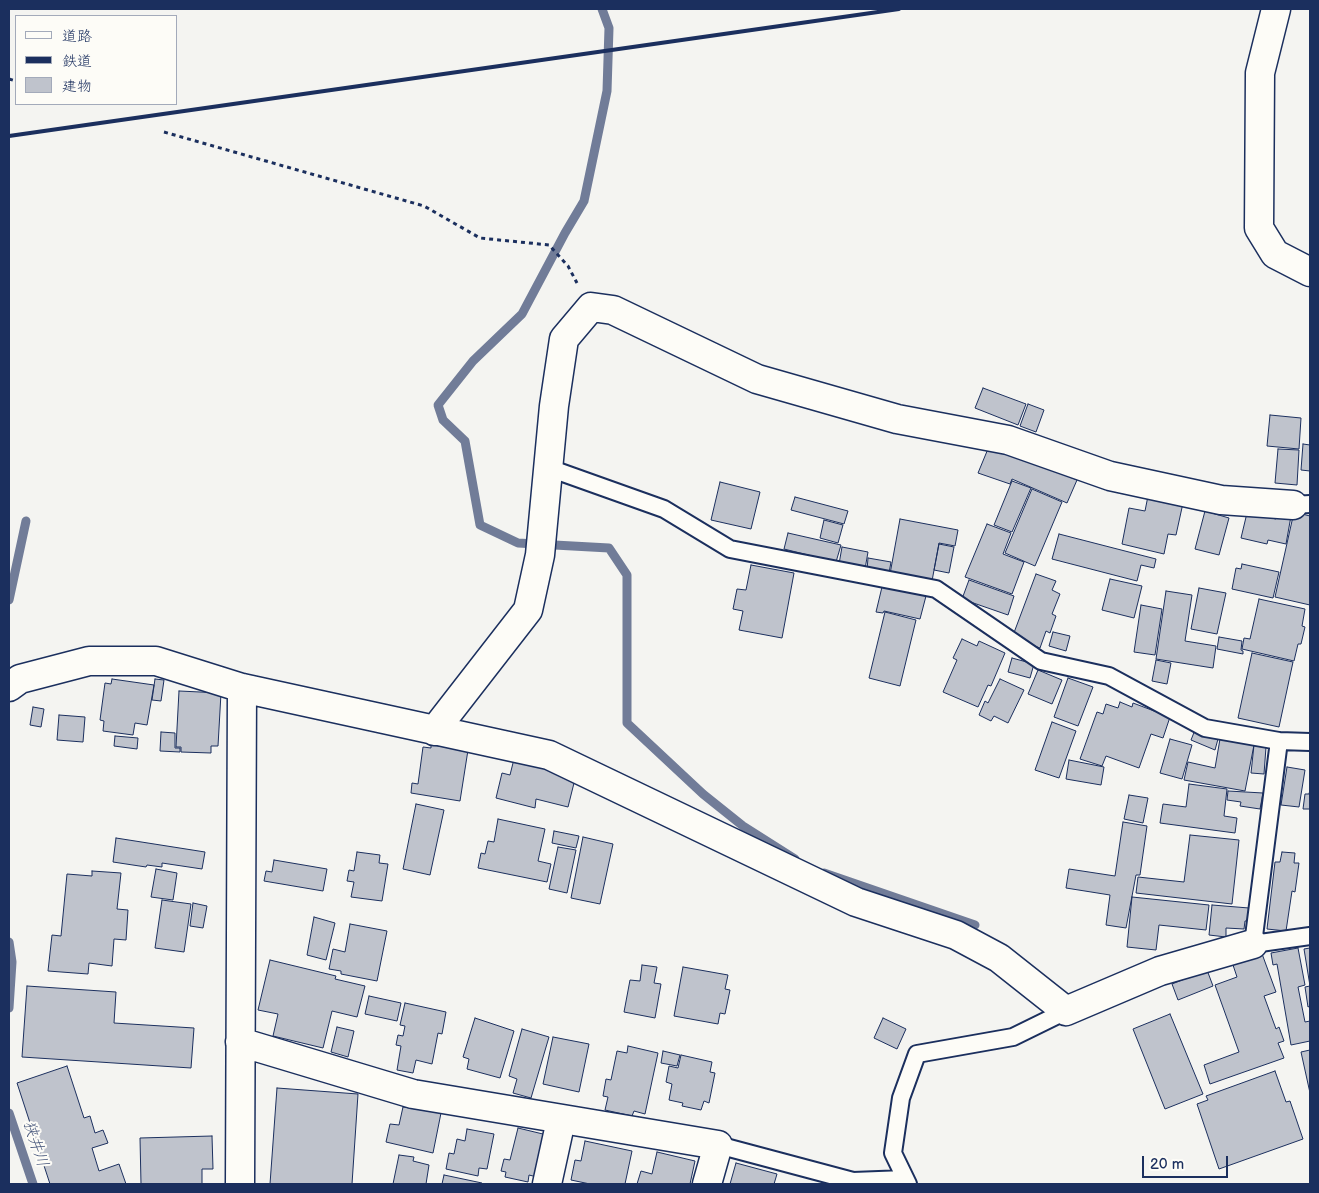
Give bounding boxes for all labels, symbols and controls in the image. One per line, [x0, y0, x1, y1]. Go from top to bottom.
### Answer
legend [15, 15, 178, 105]
text: 道路 [62, 27, 92, 46]
text: 鉄道 [62, 52, 92, 71]
text: 建物 [62, 77, 92, 96]
water label: 狭井川 [18, 1118, 52, 1170]
scale bar [1144, 1146, 1230, 1178]
text: 20 m [1150, 1155, 1184, 1174]

